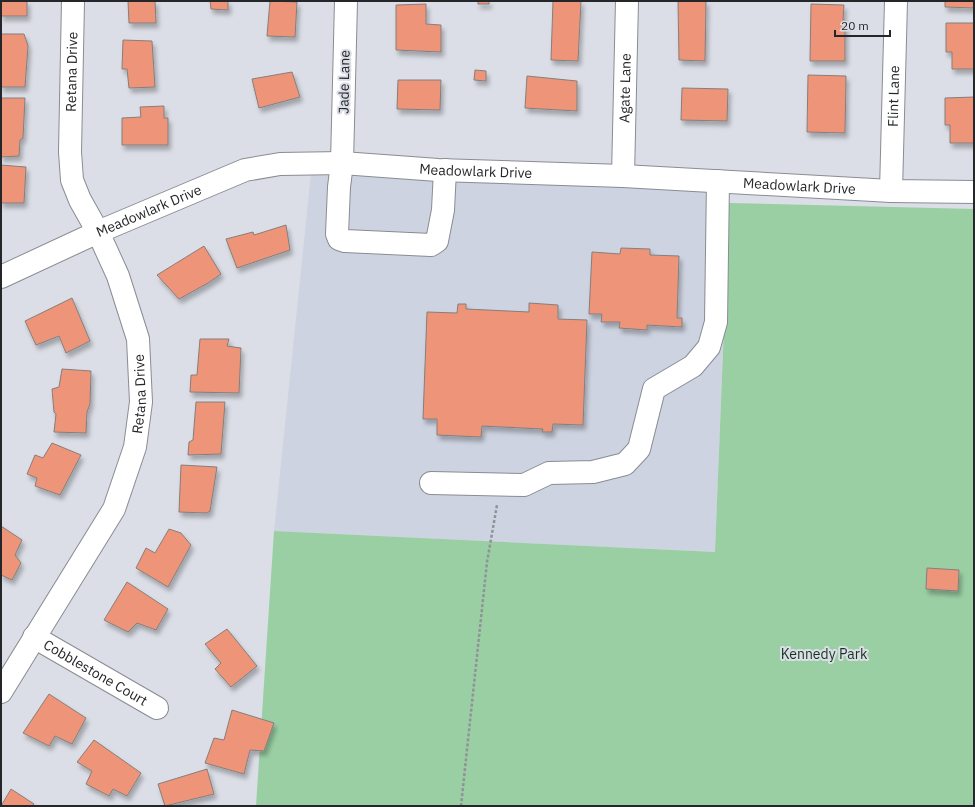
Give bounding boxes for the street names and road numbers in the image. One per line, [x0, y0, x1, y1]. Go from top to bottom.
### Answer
street label: Retana Drive [62, 31, 81, 112]
street label: Jade Lane [334, 50, 354, 114]
street label: Agate Lane [615, 53, 635, 123]
street label: Flint Lane [884, 65, 903, 127]
street label: Meadowlark Drive [419, 160, 533, 182]
street label: Meadowlark Drive [743, 174, 857, 198]
street label: Meadowlark Drive [93, 180, 205, 241]
street label: Retana Drive [128, 353, 150, 435]
street label: Cobblestone Court [40, 635, 151, 710]

